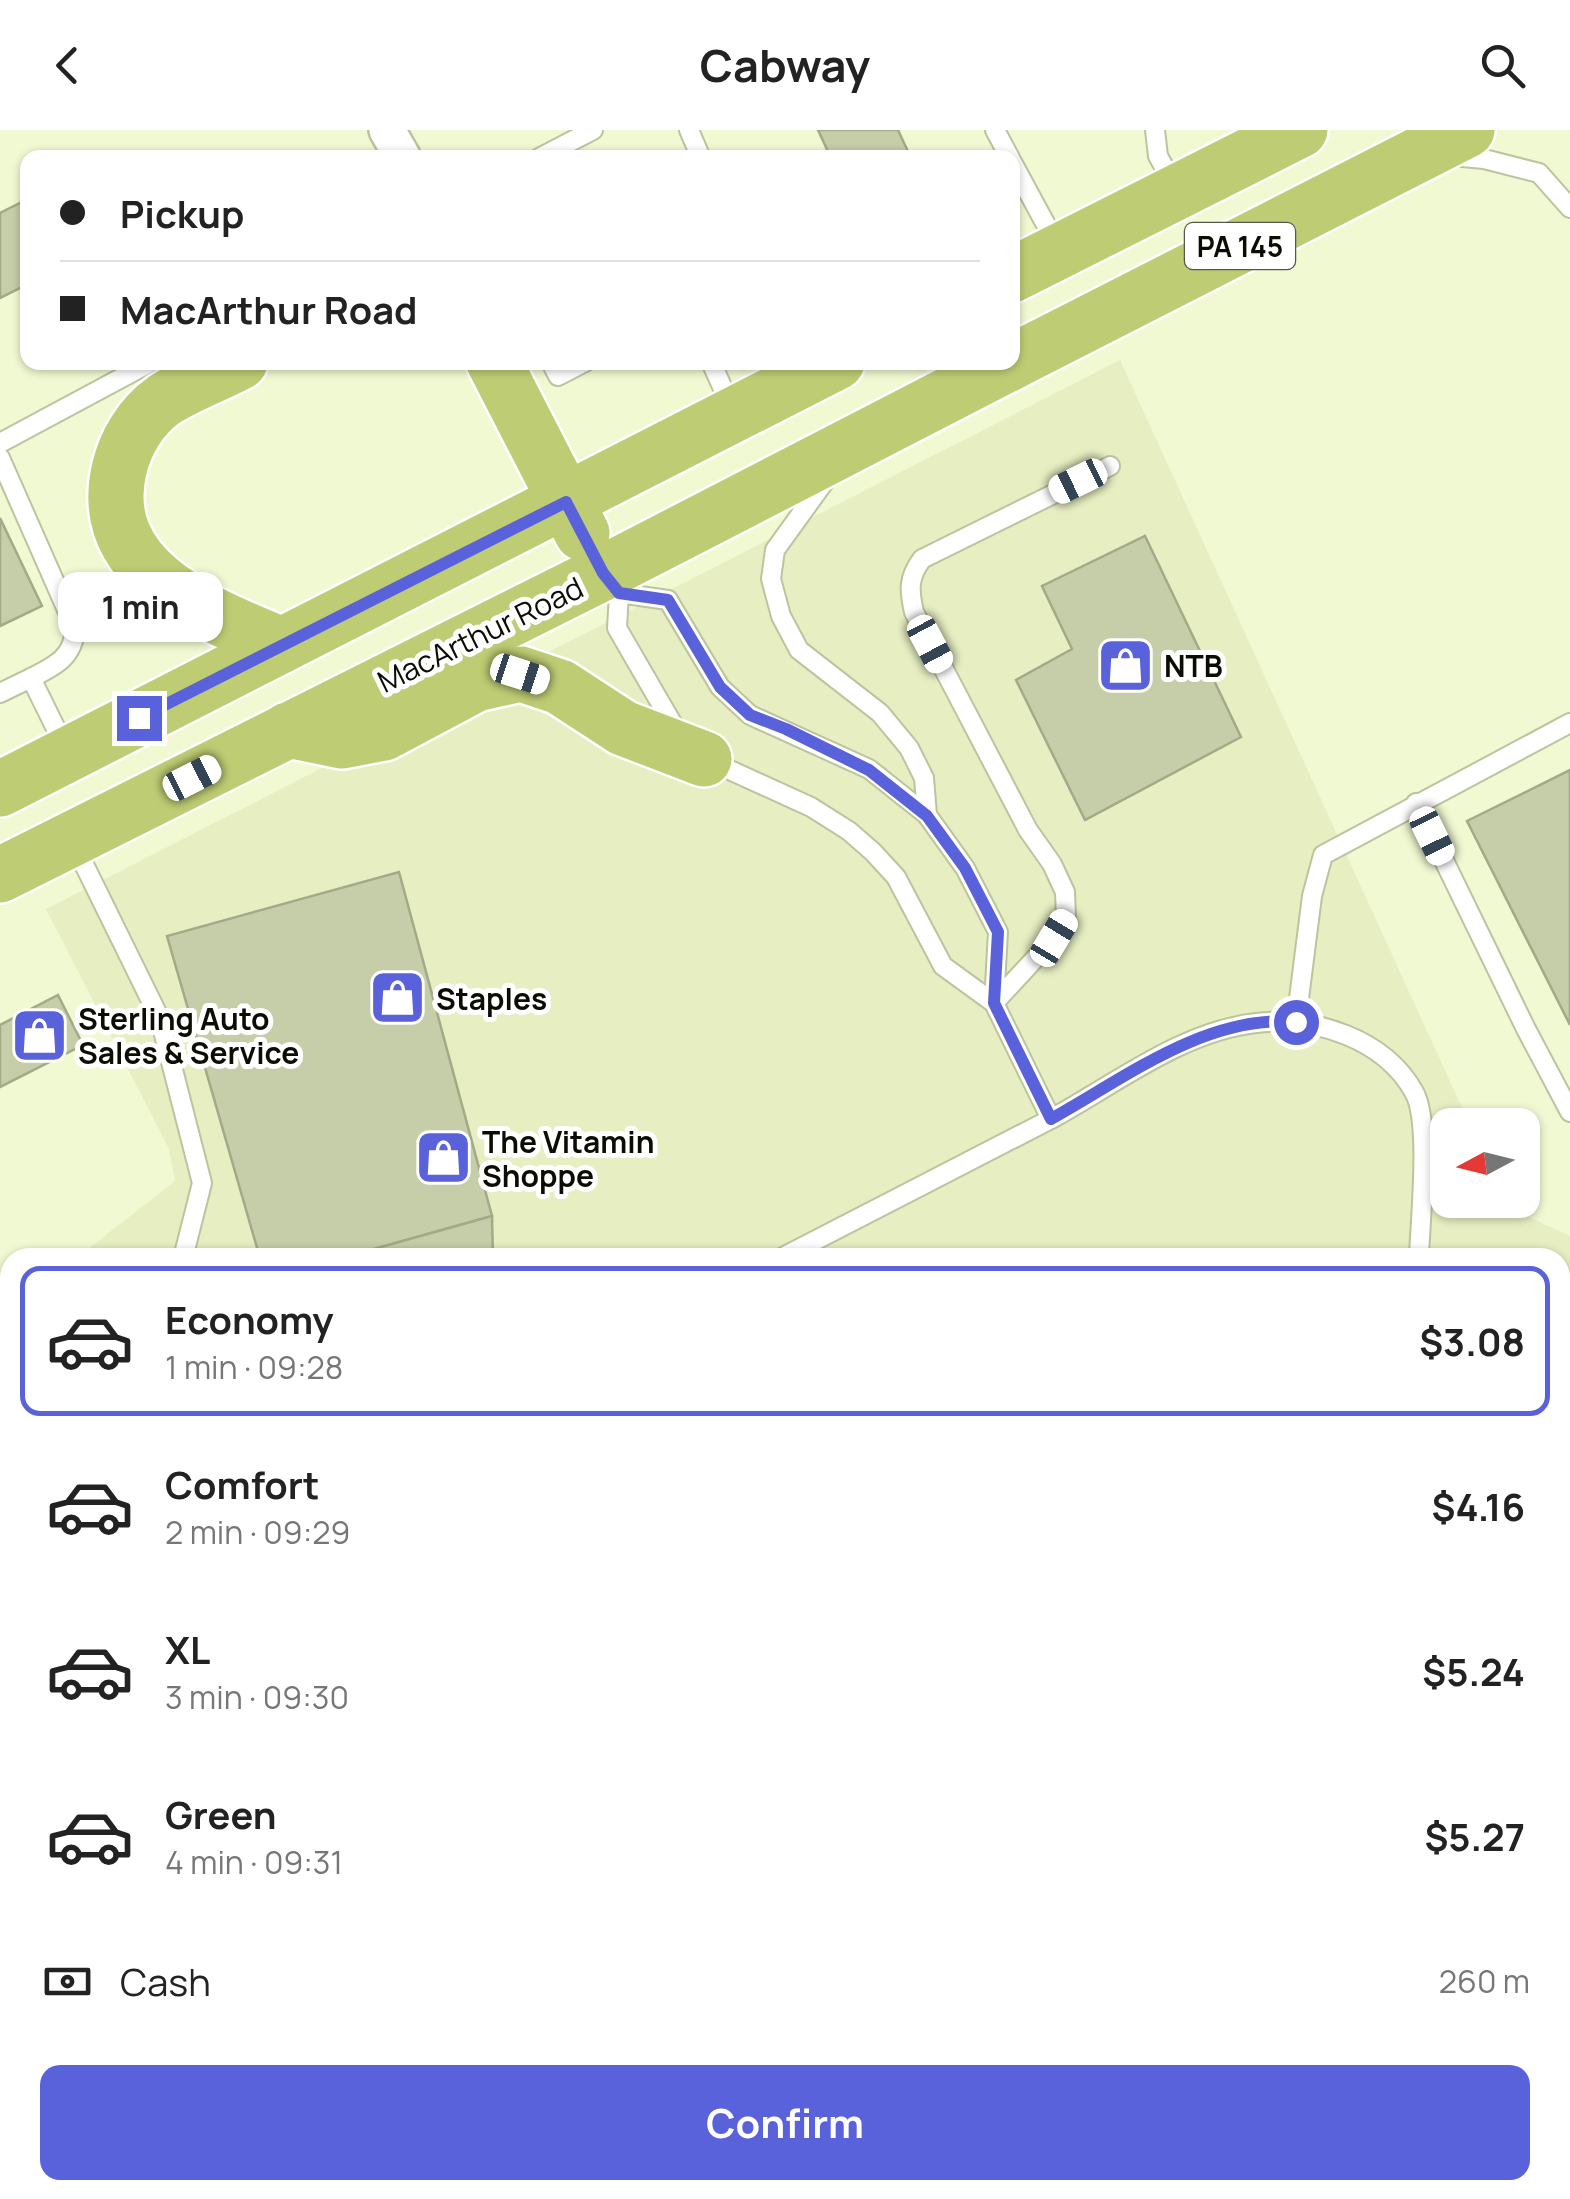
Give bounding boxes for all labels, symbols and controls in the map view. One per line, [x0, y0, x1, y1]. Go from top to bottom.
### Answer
text: Cabway [700, 34, 870, 96]
icon: back [40, 38, 95, 93]
icon: search [1475, 38, 1530, 93]
text: Pickup [120, 187, 244, 239]
road number: PA 145 [1185, 223, 1295, 269]
text: MacArthur Road [120, 283, 418, 335]
car [1044, 454, 1112, 508]
street label: MacArthur Road [370, 567, 590, 701]
callout: 1 min [56, 573, 222, 643]
text: 1 min [101, 585, 180, 629]
car [903, 610, 957, 678]
shop icon: NTB [1095, 635, 1155, 695]
place label: NTB [1164, 645, 1223, 686]
car [487, 650, 553, 698]
route end [117, 696, 162, 741]
car [158, 751, 226, 805]
car [1405, 802, 1459, 870]
car [1026, 905, 1082, 971]
shop icon: Staples [367, 968, 427, 1028]
place label: Staples [436, 978, 547, 1019]
place label: Sterling Auto Sales & Service [78, 998, 299, 1073]
route start [1274, 1000, 1319, 1045]
shop icon: Sterling Auto Sales & Service [9, 1005, 69, 1065]
north arrow [1430, 1108, 1540, 1218]
map controls [1430, 1108, 1540, 1218]
place label: The Vitamin Shoppe [482, 1121, 654, 1196]
shop icon: The Vitamin Shoppe [413, 1128, 473, 1188]
text: Economy [165, 1293, 334, 1345]
icon: car [45, 1296, 135, 1386]
text: $3.08 [1419, 1315, 1525, 1367]
text: 1 min · 09:28 [165, 1345, 343, 1389]
text: Comfort [165, 1458, 319, 1510]
icon: car [45, 1461, 135, 1551]
text: $4.16 [1432, 1480, 1525, 1532]
text: 2 min · 09:29 [165, 1510, 350, 1554]
text: XL [165, 1623, 210, 1675]
icon: car [45, 1626, 135, 1716]
text: $5.24 [1422, 1645, 1525, 1697]
text: 3 min · 09:30 [165, 1675, 349, 1719]
text: Green [165, 1788, 277, 1840]
icon: car [45, 1791, 135, 1881]
text: $5.27 [1424, 1810, 1525, 1862]
text: 4 min · 09:31 [165, 1840, 343, 1884]
icon: cash [40, 1954, 95, 2009]
text: Cash [120, 1955, 211, 2007]
text: 260 m [1439, 1959, 1530, 2003]
button: Confirm [40, 2065, 1530, 2180]

